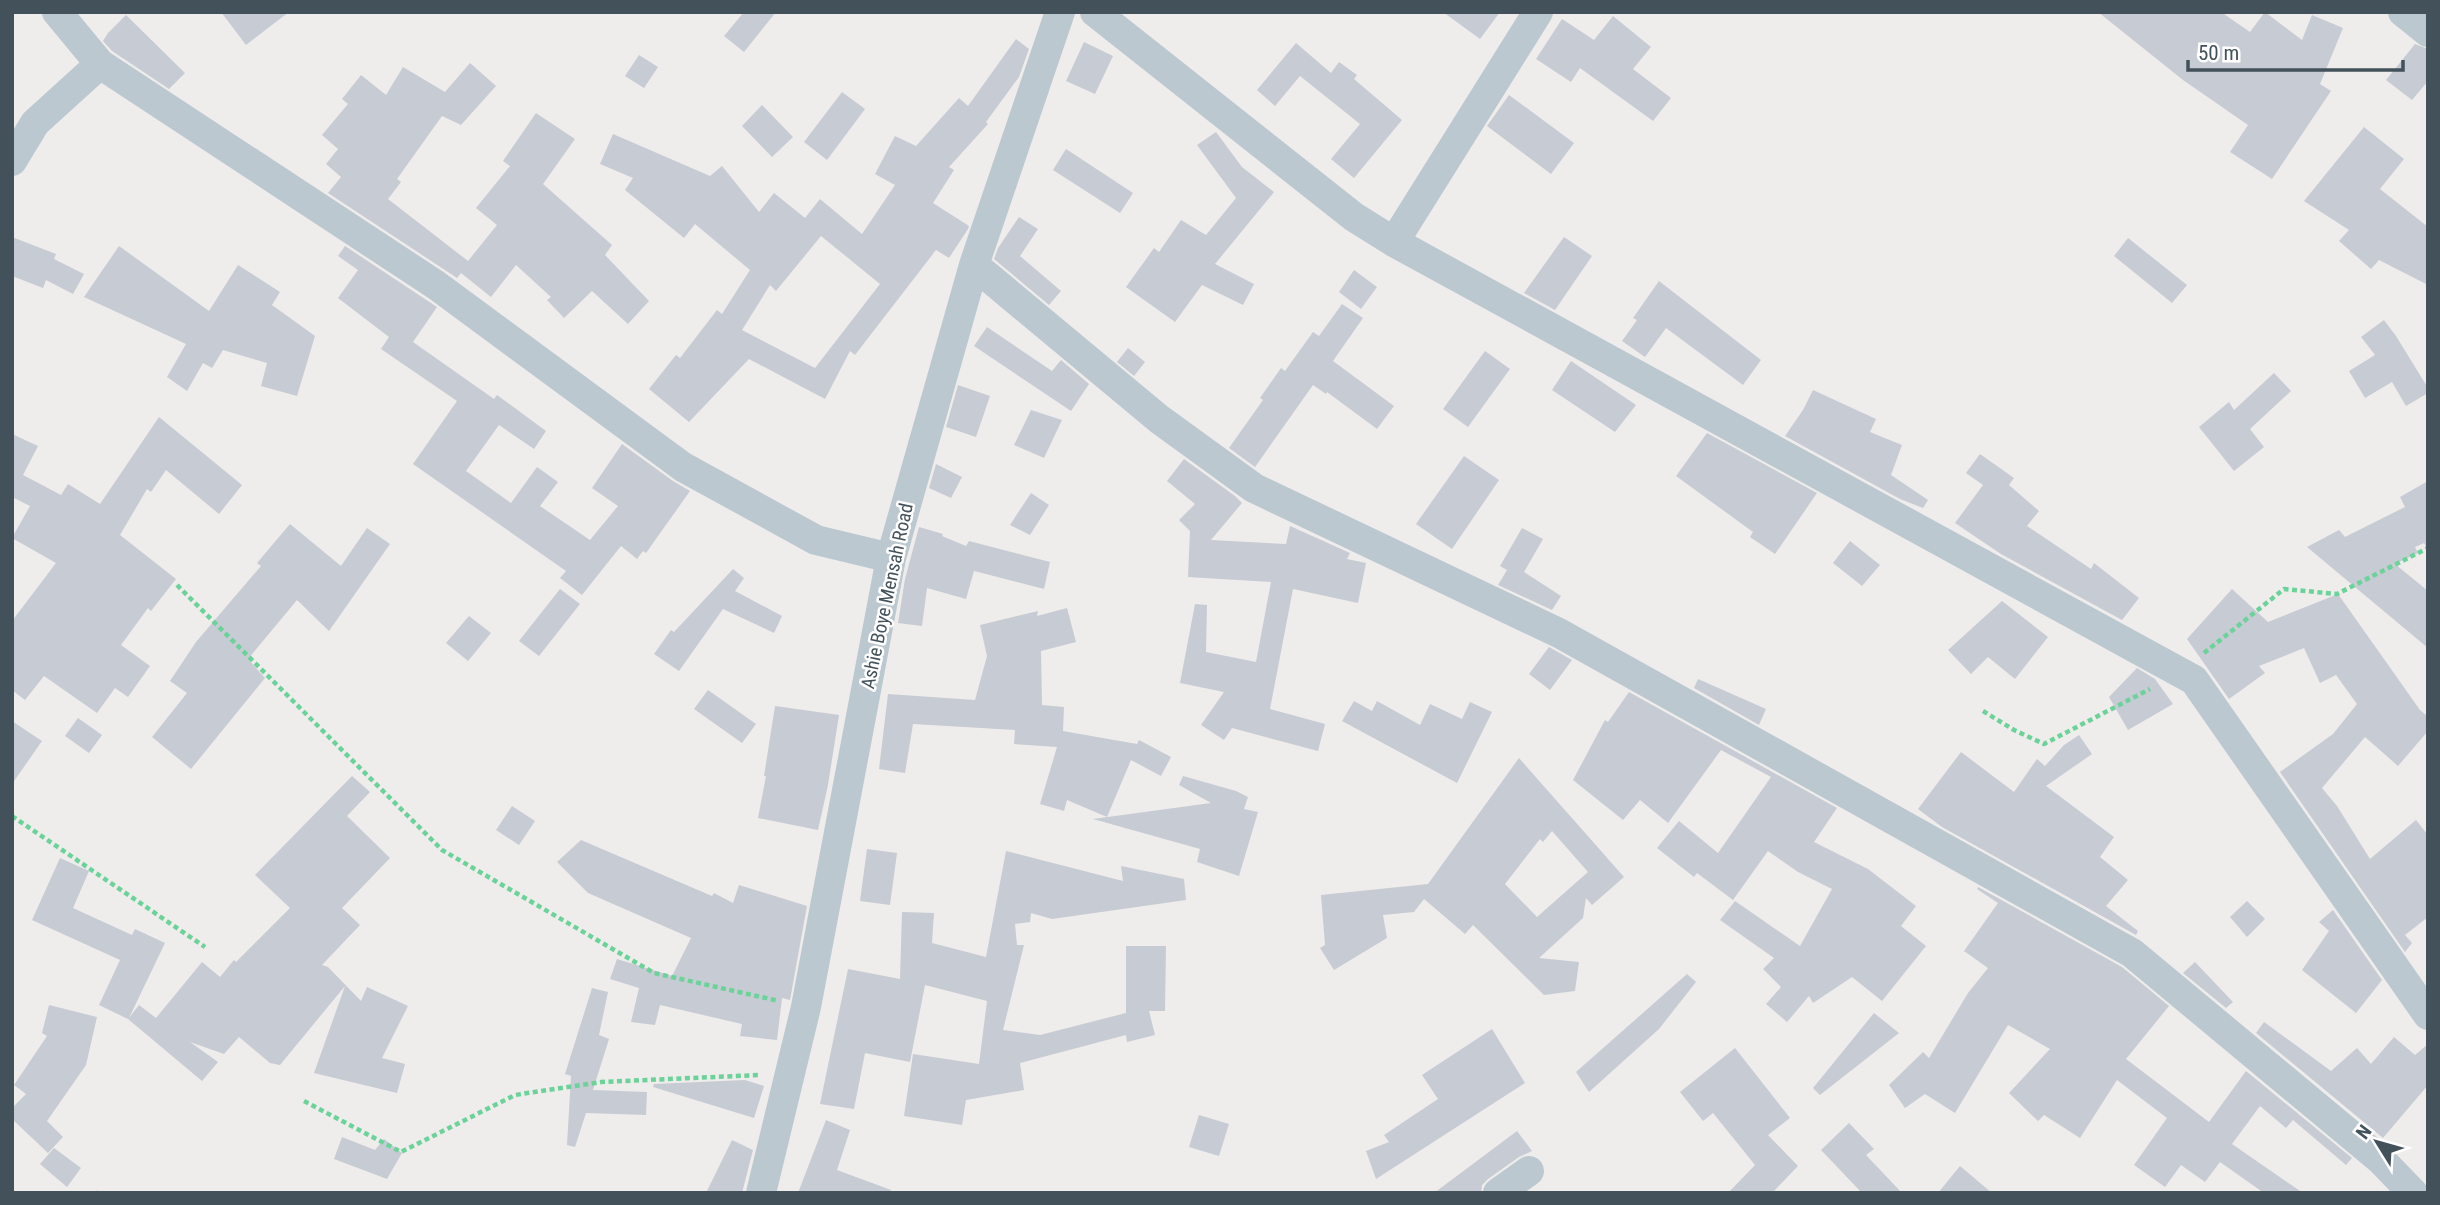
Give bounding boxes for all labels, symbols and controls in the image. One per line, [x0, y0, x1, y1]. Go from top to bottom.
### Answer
scale bar [2188, 28, 2403, 72]
text: 50 m [2198, 41, 2239, 65]
street label: Ashie Boye Mensah Road [856, 501, 918, 691]
north arrow [2342, 1107, 2412, 1177]
text: N [2351, 1121, 2377, 1144]

